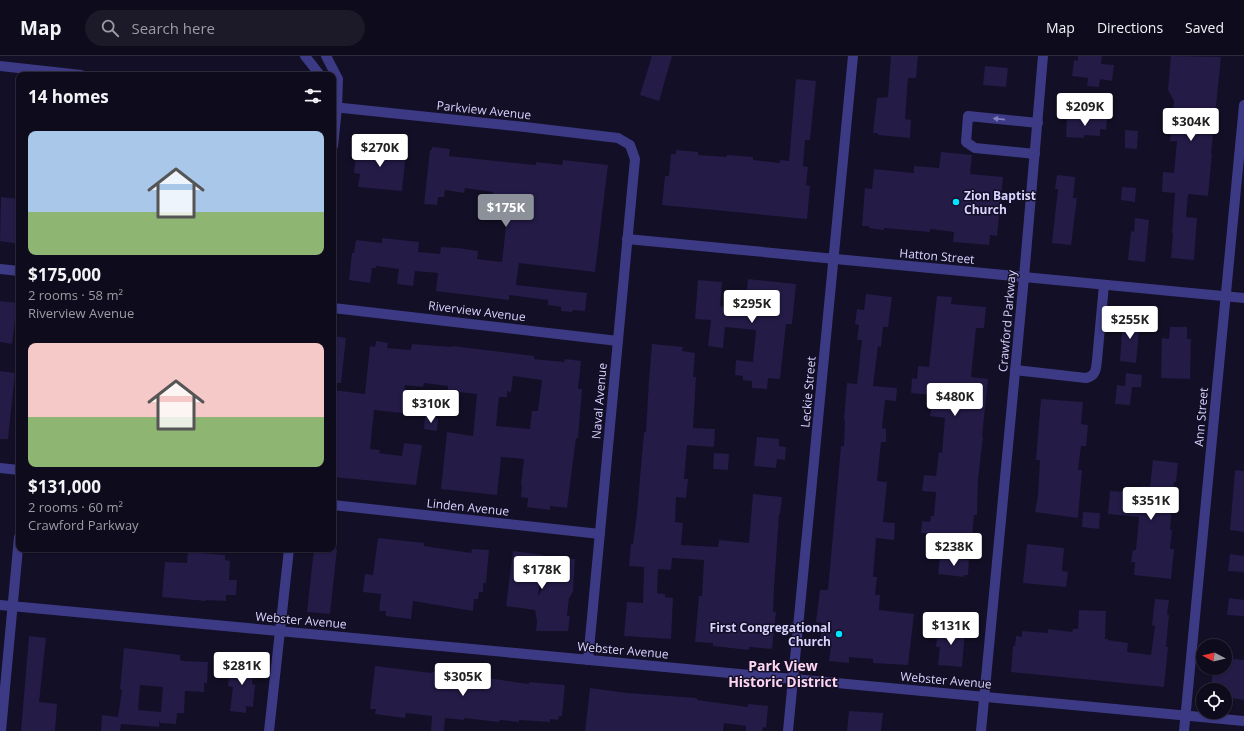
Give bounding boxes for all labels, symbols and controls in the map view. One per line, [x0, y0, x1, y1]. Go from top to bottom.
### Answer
search box [85, 10, 365, 46]
text: Map [20, 15, 61, 41]
icon: search [99, 17, 121, 39]
text: Search here [131, 18, 215, 38]
text: Map [1046, 18, 1075, 37]
text: Directions [1097, 18, 1163, 37]
text: Saved [1185, 18, 1224, 37]
text: 14 homes [28, 85, 109, 108]
icon: filters [302, 85, 324, 107]
pin: $209K [1057, 93, 1113, 127]
street label: Parkview Avenue [436, 97, 532, 123]
text: $209K [1066, 97, 1104, 115]
pin: $304K [1163, 108, 1219, 142]
text: $304K [1172, 112, 1210, 130]
one-way arrow [993, 116, 1005, 122]
pin: $270K [352, 134, 408, 168]
text: $270K [361, 138, 399, 156]
icon: home [140, 157, 212, 229]
place label: Zion Baptist Church [964, 187, 1036, 218]
pin: $175K [478, 194, 534, 228]
marker: Zion Baptist Church [951, 197, 961, 207]
text: $175K [487, 198, 525, 216]
street label: Hatton Street [899, 244, 975, 268]
text: $175,000 [28, 263, 101, 286]
street label: Crawford Parkway [994, 268, 1020, 373]
text: 2 rooms · 58 m² [28, 286, 123, 304]
pin: $295K [724, 290, 780, 324]
text: $295K [733, 294, 771, 312]
street label: Riverview Avenue [427, 297, 527, 325]
text: Riverview Avenue [28, 304, 134, 322]
pin: $255K [1102, 306, 1158, 340]
text: $255K [1111, 310, 1149, 328]
street label: Leckie Street [796, 356, 820, 428]
street label: Naval Avenue [587, 362, 611, 440]
icon: home [140, 369, 212, 441]
pin: $480K [927, 383, 983, 417]
text: $480K [936, 387, 974, 405]
street label: Ann Street [1190, 387, 1212, 447]
pin: $310K [403, 390, 459, 424]
text: $310K [412, 394, 450, 412]
text: $131,000 [28, 475, 101, 498]
pin: $351K [1123, 487, 1179, 521]
text: $351K [1132, 491, 1170, 509]
street label: Linden Avenue [426, 494, 510, 520]
text: 2 rooms · 60 m² [28, 498, 123, 516]
text: Crawford Parkway [28, 516, 139, 534]
pin: $238K [926, 533, 982, 567]
text: $238K [935, 537, 973, 555]
pin: $178K [514, 556, 570, 590]
text: $178K [523, 560, 561, 578]
street label: Webster Avenue [255, 608, 348, 632]
pin: $131K [923, 612, 979, 646]
text: $131K [932, 616, 970, 634]
place label: First Congregational Church [710, 619, 831, 650]
marker: First Congregational Church [834, 629, 844, 639]
street label: Webster Avenue [577, 638, 670, 662]
north arrow [1196, 639, 1232, 675]
map controls [1196, 639, 1232, 719]
pin: $281K [214, 652, 270, 686]
text: $281K [223, 656, 261, 674]
district label: Park View Historic District [728, 656, 838, 691]
pin: $305K [435, 663, 491, 697]
text: $305K [444, 667, 482, 685]
street label: Webster Avenue [900, 668, 993, 692]
button: locate [1196, 683, 1232, 719]

